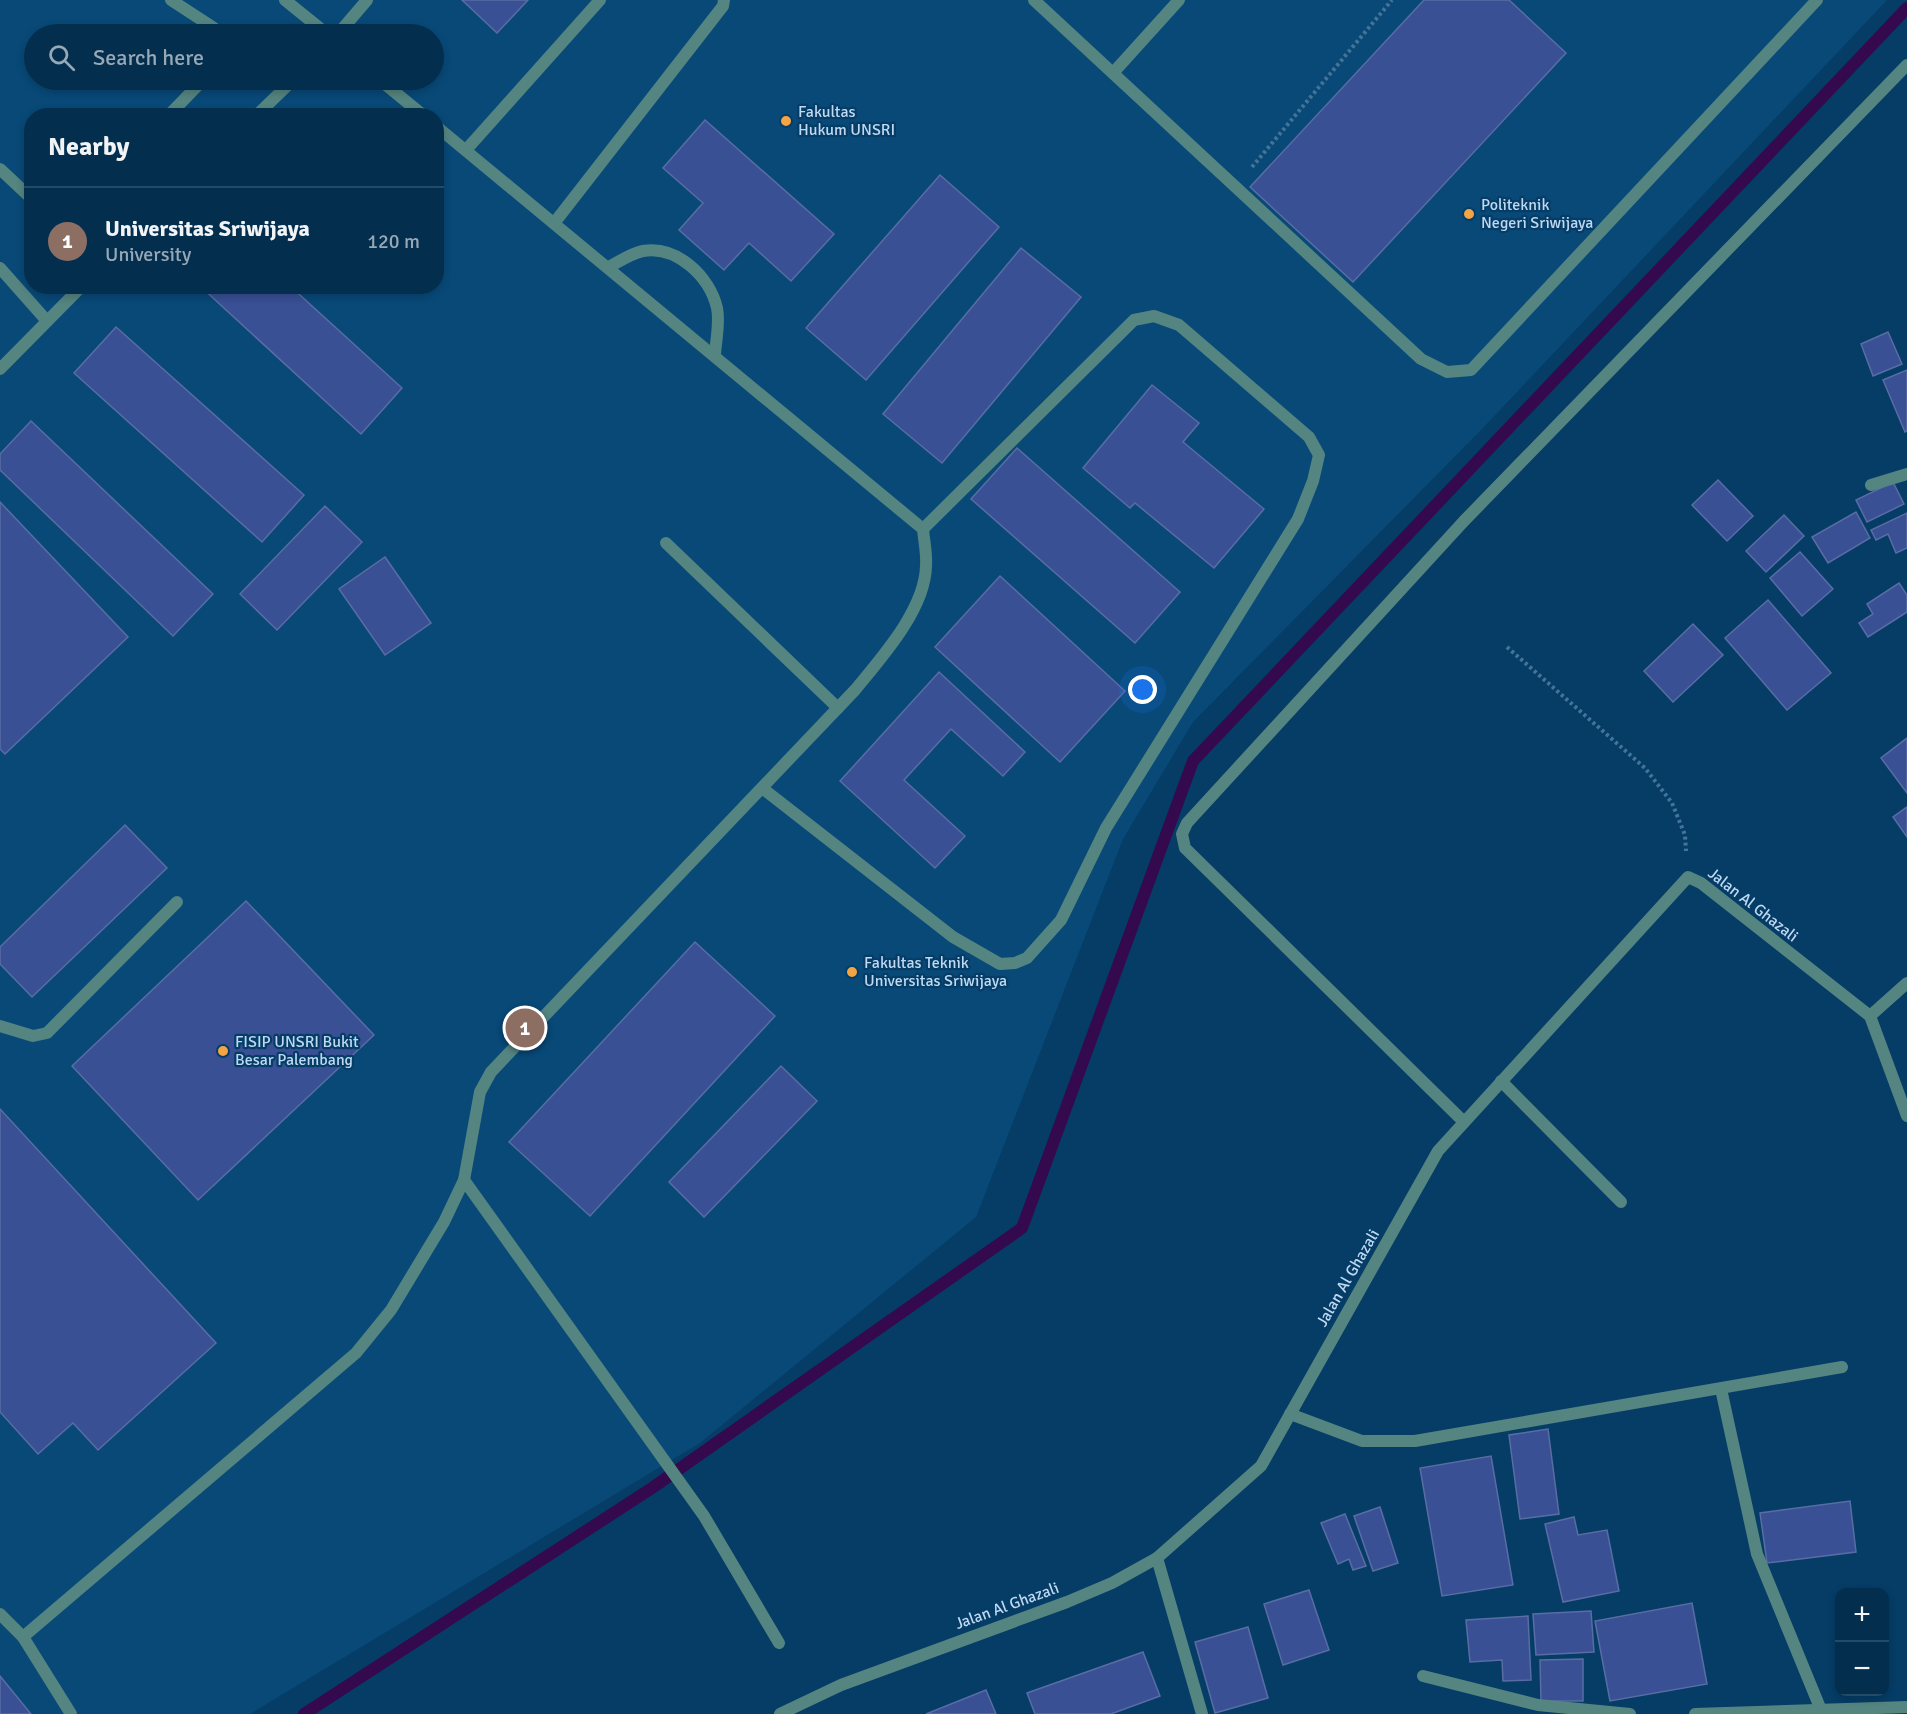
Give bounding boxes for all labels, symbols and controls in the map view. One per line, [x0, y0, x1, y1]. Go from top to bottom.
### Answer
search box [24, 24, 444, 90]
icon: search [45, 41, 78, 74]
text: Search here [93, 44, 204, 71]
place label: Fakultas Hukum UNSRI [798, 102, 895, 140]
marker: Fakultas Hukum UNSRI [779, 114, 793, 128]
text: Nearby [48, 131, 129, 163]
place label: Politeknik Negeri Sriwijaya [1481, 195, 1593, 233]
marker: Politeknik Negeri Sriwijaya [1462, 207, 1476, 221]
text: Universitas Sriwijaya [105, 215, 310, 242]
text: 1 [62, 229, 73, 254]
text: 120 m [367, 229, 420, 254]
text: University [105, 242, 191, 267]
your location [1128, 675, 1157, 704]
street label: Jalan Al Ghazali [1704, 864, 1802, 946]
place label: Fakultas Teknik Universitas Sriwijaya [864, 953, 1007, 991]
marker: Fakultas Teknik Universitas Sriwijaya [845, 965, 859, 979]
pin: 1 [506, 1006, 544, 1050]
place label: FISIP UNSRI Bukit Besar Palembang [235, 1032, 359, 1070]
marker: FISIP UNSRI Bukit Besar Palembang [216, 1044, 230, 1058]
street label: Jalan Al Ghazali [1312, 1226, 1384, 1330]
street label: Jalan Al Ghazali [952, 1578, 1062, 1634]
map controls [1835, 1588, 1889, 1696]
button: + [1835, 1588, 1889, 1642]
button: − [1835, 1642, 1889, 1696]

